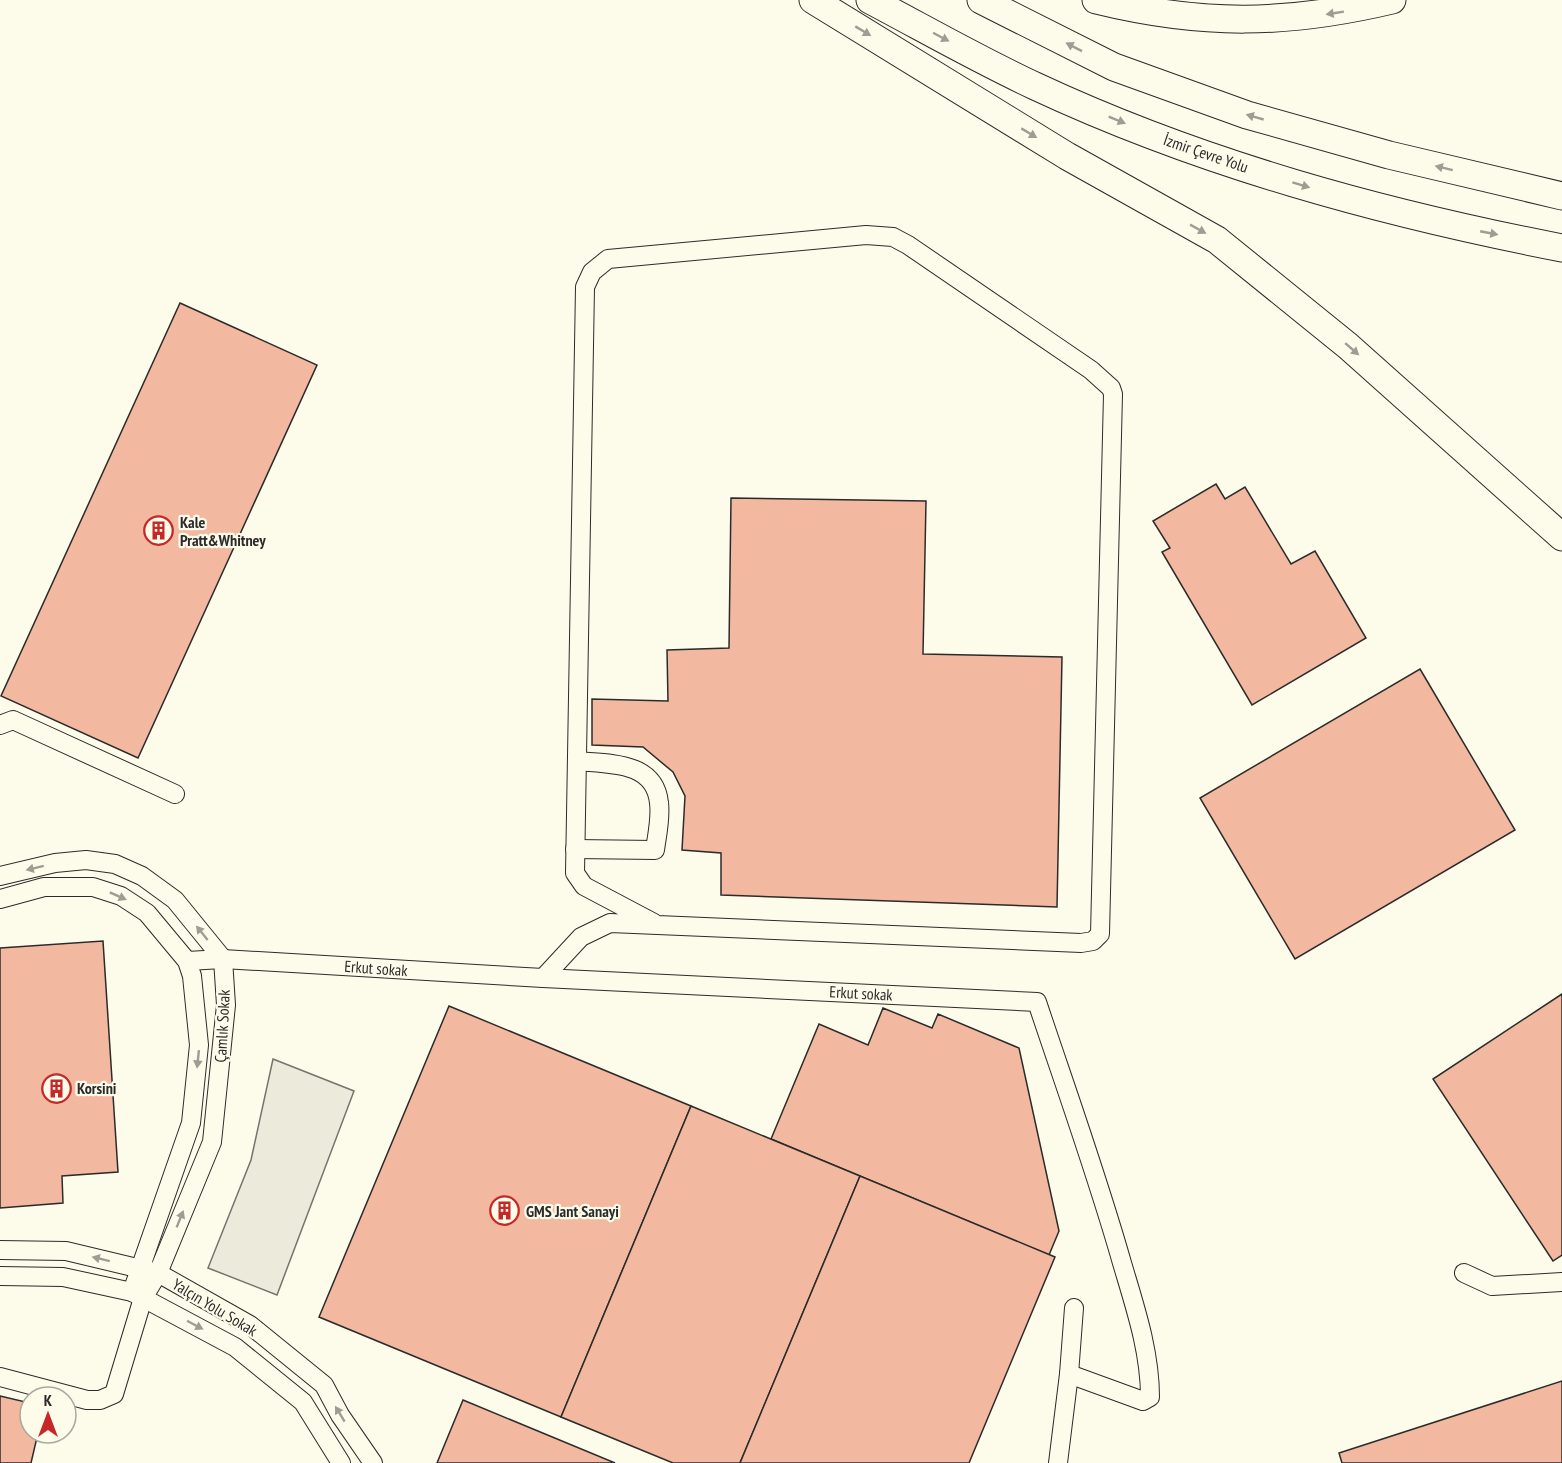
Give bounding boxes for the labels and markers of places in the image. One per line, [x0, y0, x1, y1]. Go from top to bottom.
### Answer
place label: Kale Pratt&Whitney [180, 512, 266, 550]
building icon: Kale Pratt&Whitney [143, 515, 175, 547]
building icon: Korsini [40, 1072, 72, 1104]
place label: Korsini [77, 1078, 117, 1098]
building icon: GMS Jant Sanayi [489, 1195, 521, 1227]
place label: GMS Jant Sanayi [526, 1201, 619, 1221]

